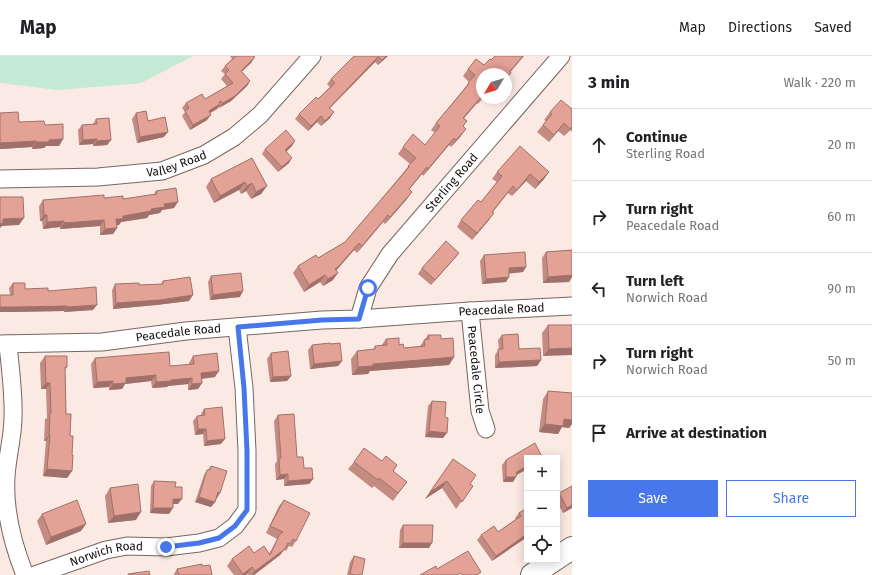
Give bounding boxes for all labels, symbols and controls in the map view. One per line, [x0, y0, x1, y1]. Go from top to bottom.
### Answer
text: Map [20, 16, 57, 39]
text: Map [679, 19, 706, 36]
text: Directions [728, 19, 792, 36]
text: Saved [814, 19, 852, 36]
north arrow [476, 68, 512, 104]
text: 3 min [588, 72, 630, 93]
text: Walk · 220 m [784, 75, 856, 90]
text: Continue [626, 128, 687, 146]
icon: ahead [588, 134, 610, 156]
text: 20 m [828, 137, 856, 152]
text: Sterling Road [626, 146, 705, 161]
street label: Valley Road [146, 148, 209, 179]
street label: Sterling Road [422, 150, 481, 215]
text: Turn right [626, 200, 693, 218]
icon: right [588, 206, 610, 228]
text: 60 m [827, 209, 856, 224]
text: Peacedale Road [626, 218, 719, 233]
text: Turn left [626, 272, 684, 290]
icon: left [588, 278, 610, 300]
route start [359, 279, 377, 297]
text: 90 m [827, 281, 856, 296]
text: Norwich Road [626, 290, 708, 305]
street label: Peacedale Road [458, 300, 545, 319]
street label: Peacedale Road [135, 321, 222, 345]
street label: Peacedale Circle [464, 325, 487, 414]
text: Turn right [626, 344, 693, 362]
icon: right [588, 350, 610, 372]
text: 50 m [828, 353, 856, 368]
text: Norwich Road [626, 362, 708, 377]
icon: arrive [588, 422, 610, 444]
text: Arrive at destination [626, 424, 767, 442]
map controls [524, 455, 560, 563]
button: + [524, 455, 560, 491]
button: Save [588, 480, 718, 517]
button: Share [726, 480, 856, 517]
button: − [524, 491, 560, 527]
button: locate [524, 527, 560, 563]
route end [157, 538, 175, 556]
street label: Norwich Road [68, 539, 143, 569]

